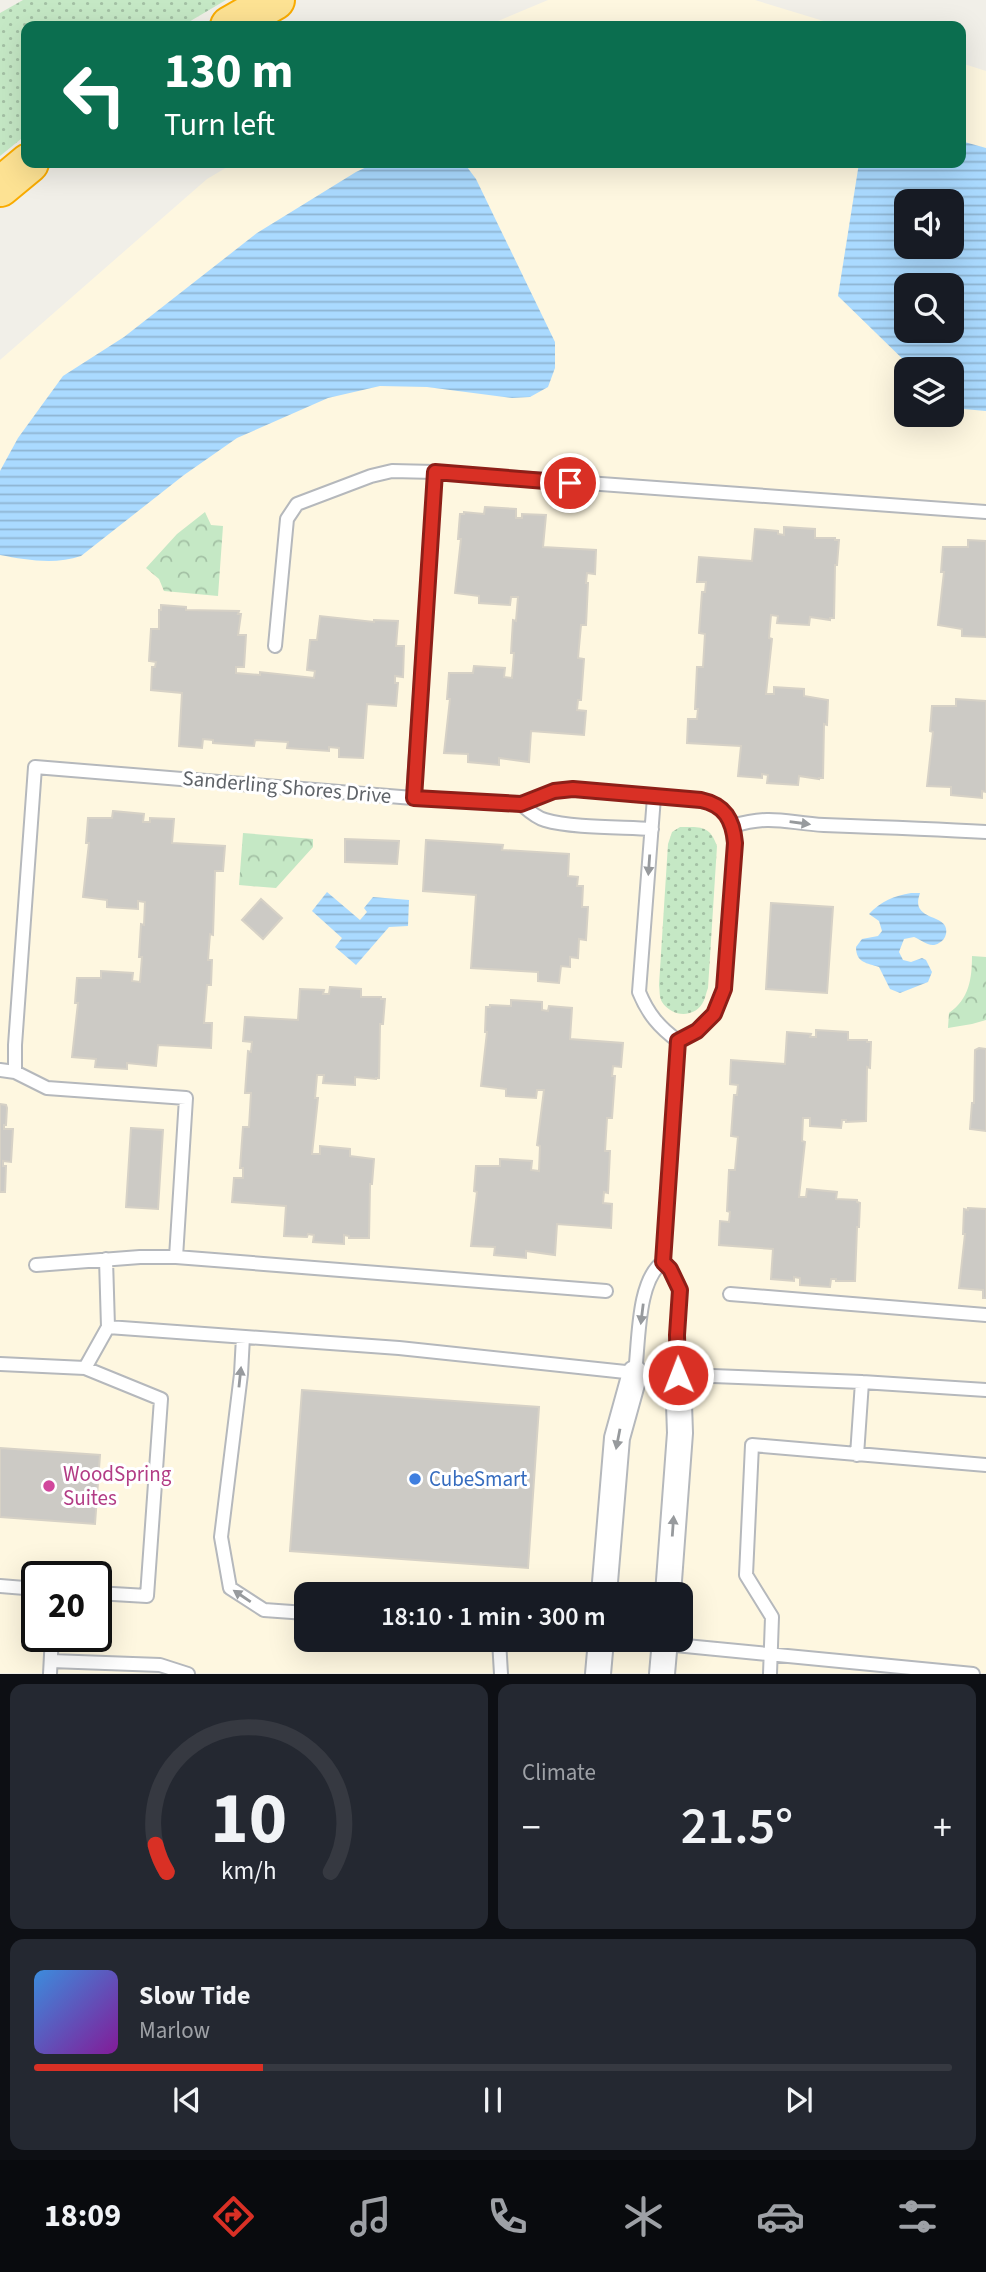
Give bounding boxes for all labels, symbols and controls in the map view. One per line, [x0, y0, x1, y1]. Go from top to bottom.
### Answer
text: 130 m [164, 37, 293, 107]
icon: left [49, 49, 140, 140]
text: Turn left [164, 102, 275, 148]
map controls [894, 189, 964, 427]
button: sound [894, 189, 964, 259]
button: search [894, 273, 964, 343]
button: layers [894, 357, 964, 427]
pin [540, 453, 600, 513]
icon: arrive [551, 464, 589, 502]
street label: Sanderling Shores Drive [181, 763, 393, 811]
one-way arrow [789, 817, 811, 828]
one-way arrow [643, 854, 654, 876]
one-way arrow [636, 1303, 647, 1325]
position arrow [641, 1338, 715, 1412]
one-way arrow [235, 1366, 246, 1388]
one-way arrow [612, 1428, 623, 1450]
place label: WoodSpring Suites [63, 1459, 172, 1513]
place label: CubeSmart [429, 1464, 527, 1494]
marker: CubeSmart [407, 1471, 423, 1487]
marker: WoodSpring Suites [41, 1478, 57, 1494]
one-way arrow [668, 1515, 679, 1537]
speed limit sign: 20 [21, 1561, 112, 1652]
one-way arrow [233, 1590, 252, 1603]
text: 18:10 · 1 min · 300 m [381, 1598, 606, 1635]
text: Climate [522, 1756, 596, 1789]
text: 10 [211, 1768, 287, 1872]
text: 21.5° [681, 1790, 793, 1864]
text: − [522, 1801, 541, 1855]
text: + [933, 1801, 952, 1855]
text: km/h [221, 1853, 277, 1889]
text: Slow Tide [139, 1977, 250, 2014]
text: Marlow [139, 2014, 210, 2047]
icon: previous [168, 2081, 206, 2119]
icon: pause [474, 2081, 512, 2119]
icon: next [780, 2081, 818, 2119]
icon: directions [209, 2192, 258, 2241]
icon: music [346, 2192, 395, 2241]
icon: phone [483, 2192, 532, 2241]
icon: climate [619, 2192, 668, 2241]
icon: car [756, 2192, 805, 2241]
icon: filters [893, 2192, 942, 2241]
text: 18:09 [44, 2193, 121, 2239]

